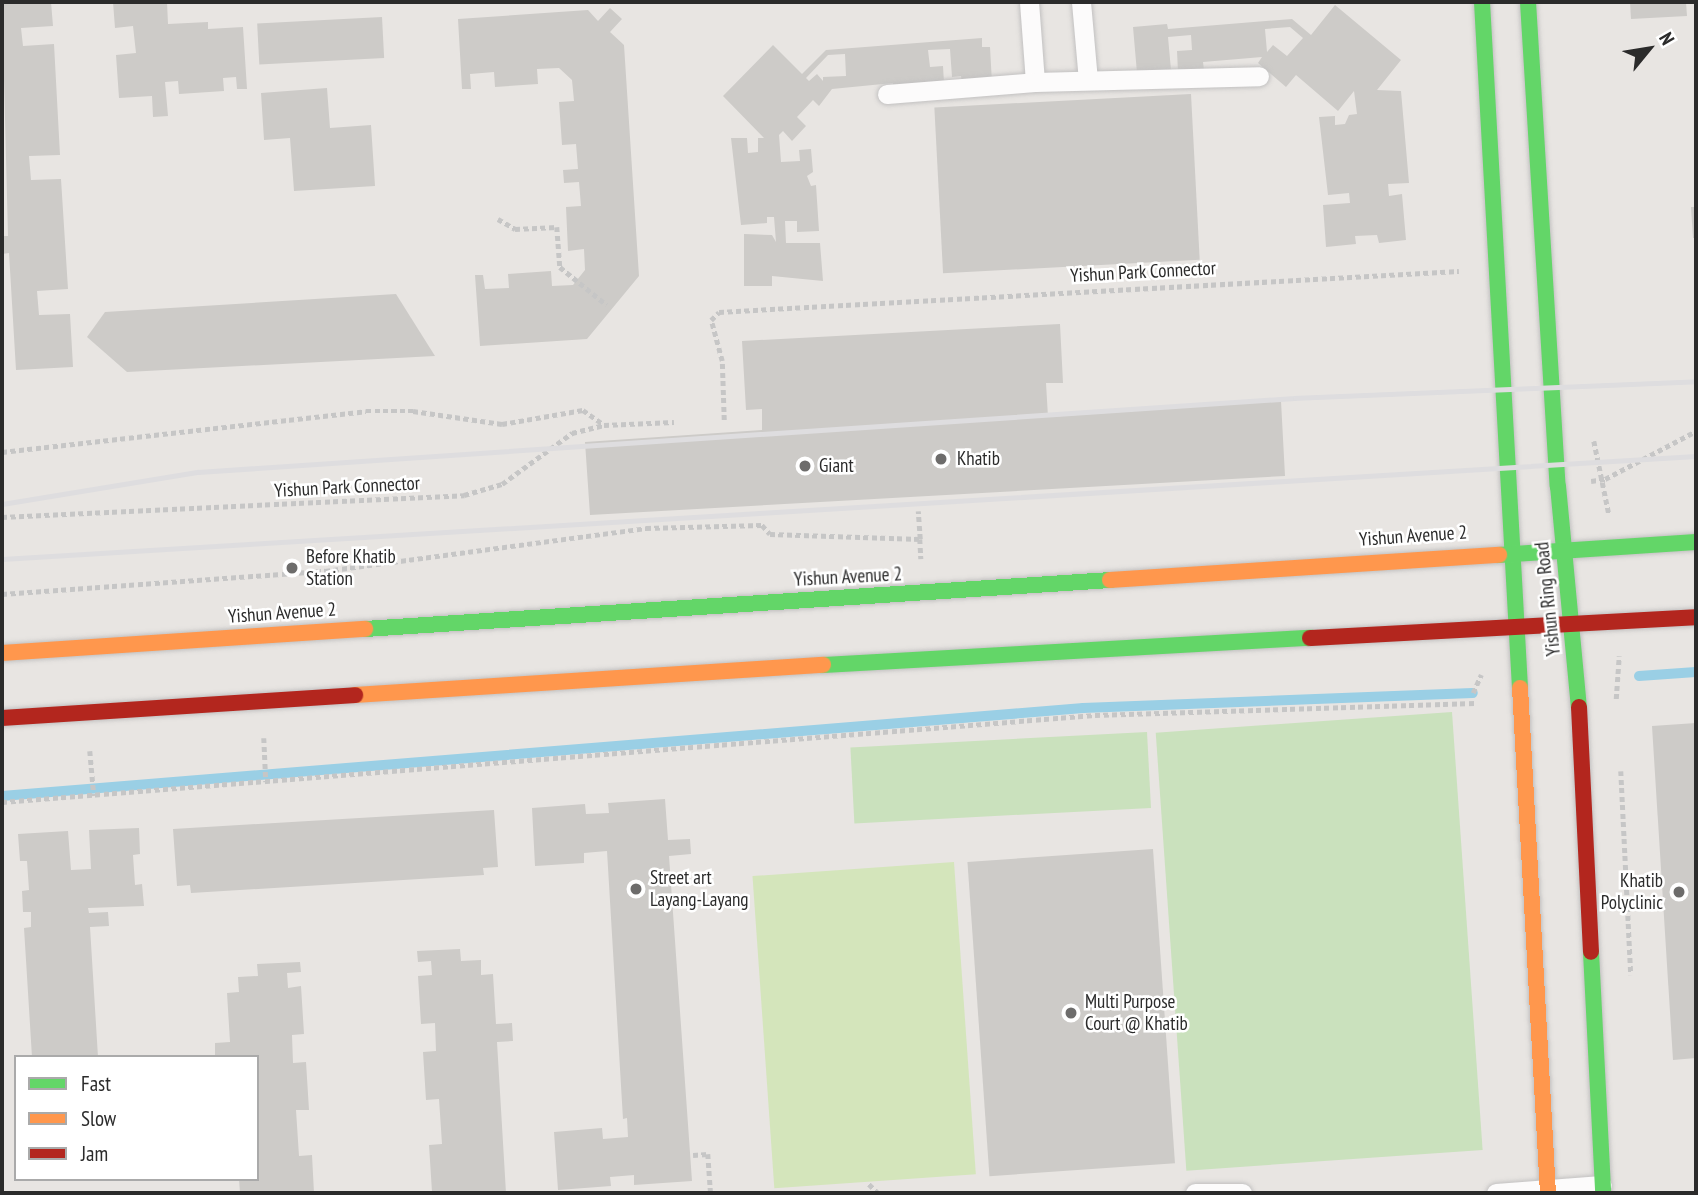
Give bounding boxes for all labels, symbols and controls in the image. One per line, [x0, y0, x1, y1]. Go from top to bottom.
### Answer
north arrow [1614, 14, 1684, 84]
text: N [1654, 28, 1680, 49]
street label: Yishun Park Connector [1069, 257, 1217, 287]
place label: Khatib [957, 448, 1000, 470]
marker: Khatib [931, 449, 951, 469]
place label: Giant [819, 455, 854, 477]
marker: Giant [797, 458, 813, 474]
street label: Yishun Park Connector [273, 472, 421, 502]
street label: Yishun Avenue 2 [1358, 521, 1468, 551]
street label: Yishun Ring Road [1531, 541, 1565, 657]
place label: Before Khatib Station [306, 546, 396, 590]
marker: Before Khatib Station [284, 560, 300, 576]
street label: Yishun Avenue 2 [793, 563, 903, 591]
street label: Yishun Avenue 2 [227, 598, 337, 628]
place label: Street art Layang-Layang [650, 867, 749, 911]
place label: Khatib Polyclinic [1601, 870, 1663, 914]
marker: Street art Layang-Layang [628, 881, 644, 897]
marker: Khatib Polyclinic [1669, 882, 1689, 902]
place label: Multi Purpose Court @ Khatib [1085, 991, 1188, 1035]
marker: Multi Purpose Court @ Khatib [1063, 1005, 1079, 1021]
legend [14, 1055, 259, 1181]
text: Fast [81, 1070, 111, 1097]
text: Slow [81, 1105, 116, 1132]
text: Jam [81, 1140, 108, 1167]

